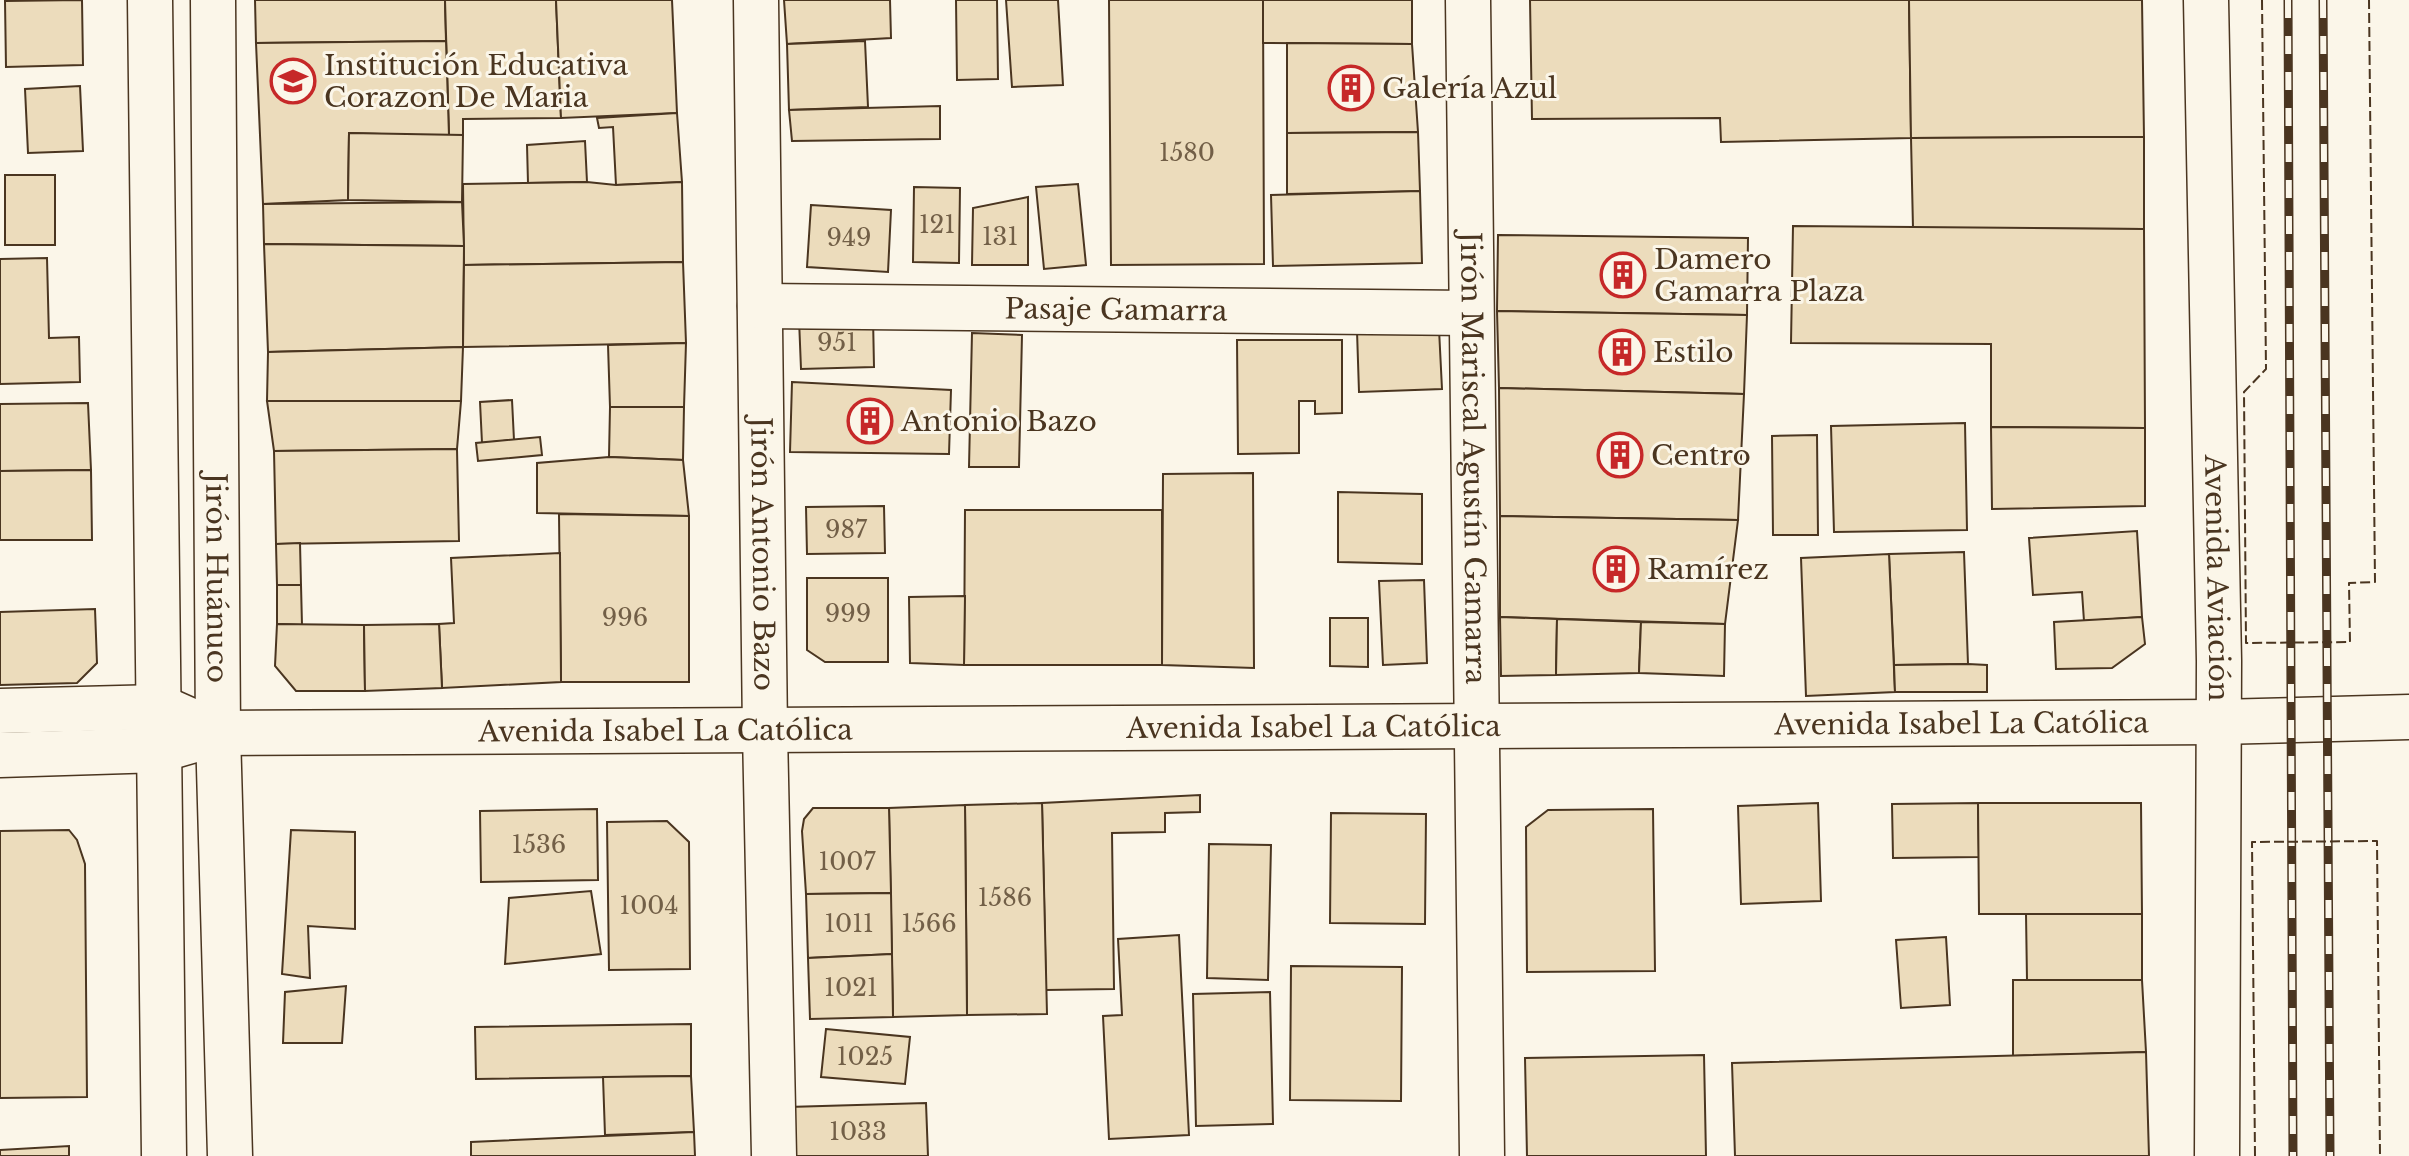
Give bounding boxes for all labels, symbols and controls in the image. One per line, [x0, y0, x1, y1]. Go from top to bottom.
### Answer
place label: Institución Educativa Corazon De Maria [324, 48, 629, 115]
school or university icon: Institución Educativa Corazon De Maria [269, 57, 317, 105]
building icon: Galería Azul [1327, 64, 1375, 112]
place label: Galería Azul [1382, 71, 1557, 106]
house number: 1580 [1159, 138, 1215, 167]
house number: 121 [919, 210, 955, 239]
house number: 131 [982, 222, 1018, 251]
house number: 949 [827, 223, 871, 252]
street label: Jirón Mariscal Agustín Gamarra [1453, 228, 1493, 685]
place label: Damero Gamarra Plaza [1654, 242, 1865, 309]
building icon: Damero Gamarra Plaza [1599, 251, 1647, 299]
street label: Pasaje Gamarra [1004, 291, 1228, 329]
house number: 951 [817, 328, 857, 357]
building icon: Estilo [1598, 328, 1646, 376]
place label: Estilo [1653, 335, 1734, 370]
building icon: Antonio Bazo [846, 397, 894, 445]
place label: Antonio Bazo [900, 404, 1097, 439]
street label: Jirón Antonio Bazo [743, 413, 781, 691]
building icon: Centro [1596, 431, 1644, 479]
place label: Centro [1651, 438, 1751, 473]
street label: Avenida Aviación [2197, 453, 2236, 701]
street label: Jirón Huánuco [198, 469, 235, 683]
house number: 987 [825, 515, 868, 544]
building icon: Ramírez [1592, 545, 1640, 593]
place label: Ramírez [1647, 552, 1769, 587]
house number: 999 [825, 599, 871, 628]
house number: 996 [602, 603, 648, 632]
street label: Avenida Isabel La Católica [1773, 705, 2149, 742]
street label: Avenida Isabel La Católica [1125, 709, 1501, 746]
street label: Avenida Isabel La Católica [477, 713, 853, 750]
house number: 1536 [512, 830, 566, 859]
house number: 1007 [818, 847, 876, 876]
house number: 1586 [978, 883, 1032, 912]
house number: 1004 [619, 891, 679, 920]
house number: 1011 [824, 909, 874, 938]
house number: 1566 [901, 909, 957, 938]
house number: 1021 [824, 973, 878, 1002]
house number: 1025 [837, 1042, 893, 1071]
house number: 1033 [829, 1117, 887, 1146]

